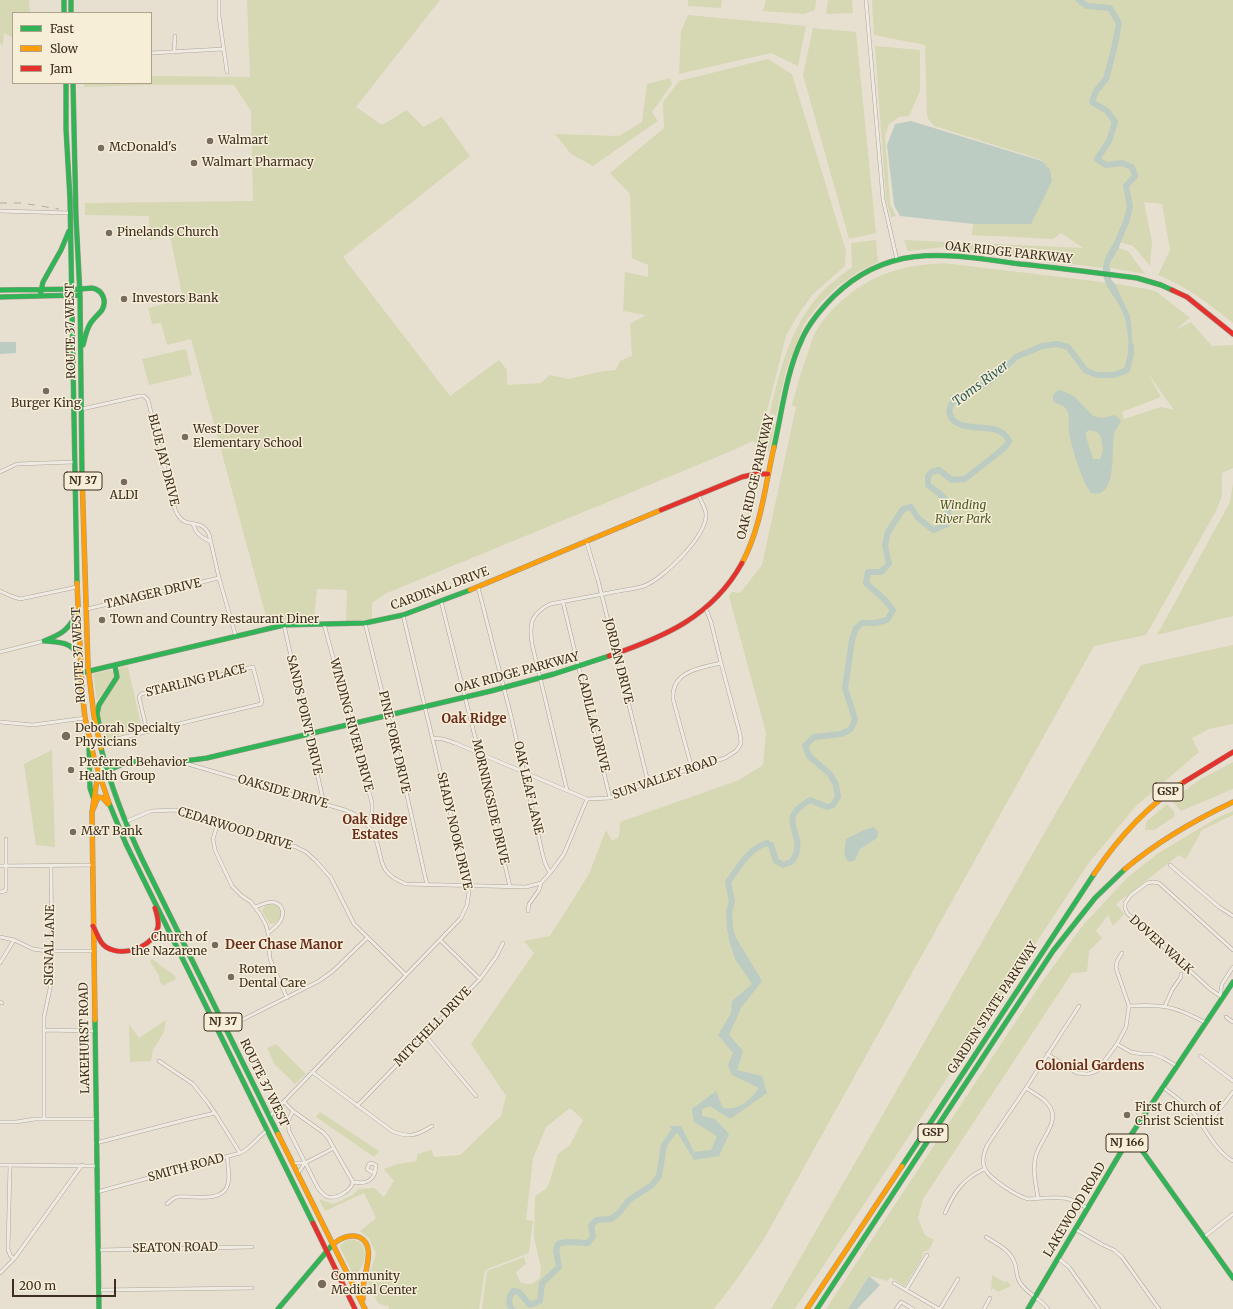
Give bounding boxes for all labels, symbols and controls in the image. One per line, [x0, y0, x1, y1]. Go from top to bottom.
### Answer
legend [12, 12, 152, 84]
text: Fast [50, 21, 74, 36]
text: Slow [50, 41, 78, 56]
text: Jam [50, 61, 72, 76]
place label: Walmart [218, 134, 268, 148]
marker: Walmart [205, 136, 215, 146]
place label: McDonald's [109, 141, 177, 155]
marker: McDonald's [96, 143, 106, 153]
place label: Walmart Pharmacy [202, 156, 314, 170]
marker: Walmart Pharmacy [189, 158, 199, 168]
place label: Pinelands Church [117, 226, 219, 240]
marker: Pinelands Church [104, 228, 114, 238]
street label: OAK RIDGE PARKWAY [944, 239, 1074, 267]
street label: ROUTE 37 WEST [63, 283, 79, 379]
place label: Investors Bank [132, 292, 219, 306]
marker: Investors Bank [119, 294, 129, 304]
water label: Toms River [950, 358, 1012, 410]
marker: Burger King [41, 386, 51, 396]
place label: Burger King [11, 397, 81, 411]
street label: BLUE JAY DRIVE [145, 413, 181, 507]
street label: OAK RIDGE PARKWAY [735, 413, 777, 541]
place label: West Dover Elementary School [193, 423, 302, 451]
marker: West Dover Elementary School [180, 432, 190, 442]
road number: NJ 37 [64, 472, 102, 490]
marker: ALDI [119, 477, 129, 487]
place label: ALDI [109, 489, 139, 503]
park label: Winding River Park [935, 499, 991, 527]
street label: CARDINAL DRIVE [389, 565, 491, 613]
street label: TANAGER DRIVE [103, 576, 203, 612]
street label: ROUTE 37 WEST [69, 607, 89, 703]
place label: Town and Country Restaurant Diner [110, 613, 319, 627]
marker: Town and Country Restaurant Diner [97, 615, 107, 625]
street label: JORDAN DRIVE [600, 617, 636, 705]
street label: OAK RIDGE PARKWAY [453, 649, 581, 697]
street label: SANDS POINT DRIVE [283, 654, 325, 776]
street label: WINDING RIVER DRIVE [326, 657, 376, 793]
street label: STARLING PLACE [144, 662, 248, 700]
street label: CADILLAC DRIVE [574, 672, 612, 774]
street label: PINE FORK DRIVE [375, 689, 413, 795]
district label: Oak Ridge [441, 711, 507, 727]
place label: Deborah Specialty Physicians [75, 722, 180, 750]
marker: Deborah Specialty Physicians [60, 730, 72, 742]
street label: MORNINGSIDE DRIVE [469, 738, 511, 866]
street label: OAK LEAF LANE [510, 740, 546, 836]
street label: SUN VALLEY ROAD [611, 753, 719, 803]
place label: Preferred Behavior Health Group [79, 756, 188, 784]
marker: Preferred Behavior Health Group [66, 765, 76, 775]
street label: SHADY NOOK DRIVE [433, 771, 475, 891]
street label: OAKSIDE DRIVE [236, 772, 330, 812]
road number: GSP [1153, 783, 1183, 801]
street label: CEDARWOOD DRIVE [176, 805, 294, 853]
district label: Oak Ridge Estates [342, 812, 408, 843]
place label: M&T Bank [81, 825, 143, 839]
marker: M&T Bank [68, 827, 78, 837]
street label: SIGNAL LANE [42, 904, 58, 986]
street label: DOVER WALK [1126, 913, 1196, 977]
place label: Church of the Nazarene [131, 931, 207, 959]
district label: Deer Chase Manor [225, 937, 343, 953]
street label: GARDEN STATE PARKWAY [945, 939, 1041, 1077]
marker: Church of the Nazarene [210, 940, 220, 950]
place label: Rotem Dental Care [239, 963, 306, 991]
marker: Rotem Dental Care [226, 972, 236, 982]
street label: LAKEHURST ROAD [77, 982, 93, 1094]
street label: MITCHELL DRIVE [391, 984, 475, 1070]
road number: NJ 37 [204, 1013, 242, 1031]
street label: ROUTE 37 WEST [236, 1037, 292, 1129]
district label: Colonial Gardens [1036, 1058, 1144, 1074]
place label: First Church of Christ Scientist [1135, 1101, 1224, 1129]
marker: First Church of Christ Scientist [1122, 1110, 1132, 1120]
road number: GSP [918, 1124, 948, 1142]
road number: NJ 166 [1106, 1134, 1148, 1152]
street label: SMITH ROAD [146, 1151, 226, 1185]
street label: LAKEWOOD ROAD [1041, 1160, 1109, 1260]
street label: SEATON ROAD [132, 1240, 218, 1256]
place label: Community Medical Center [331, 1270, 417, 1298]
scale bar [14, 1271, 118, 1297]
text: 200 m [19, 1278, 56, 1293]
marker: Community Medical Center [316, 1278, 328, 1290]

